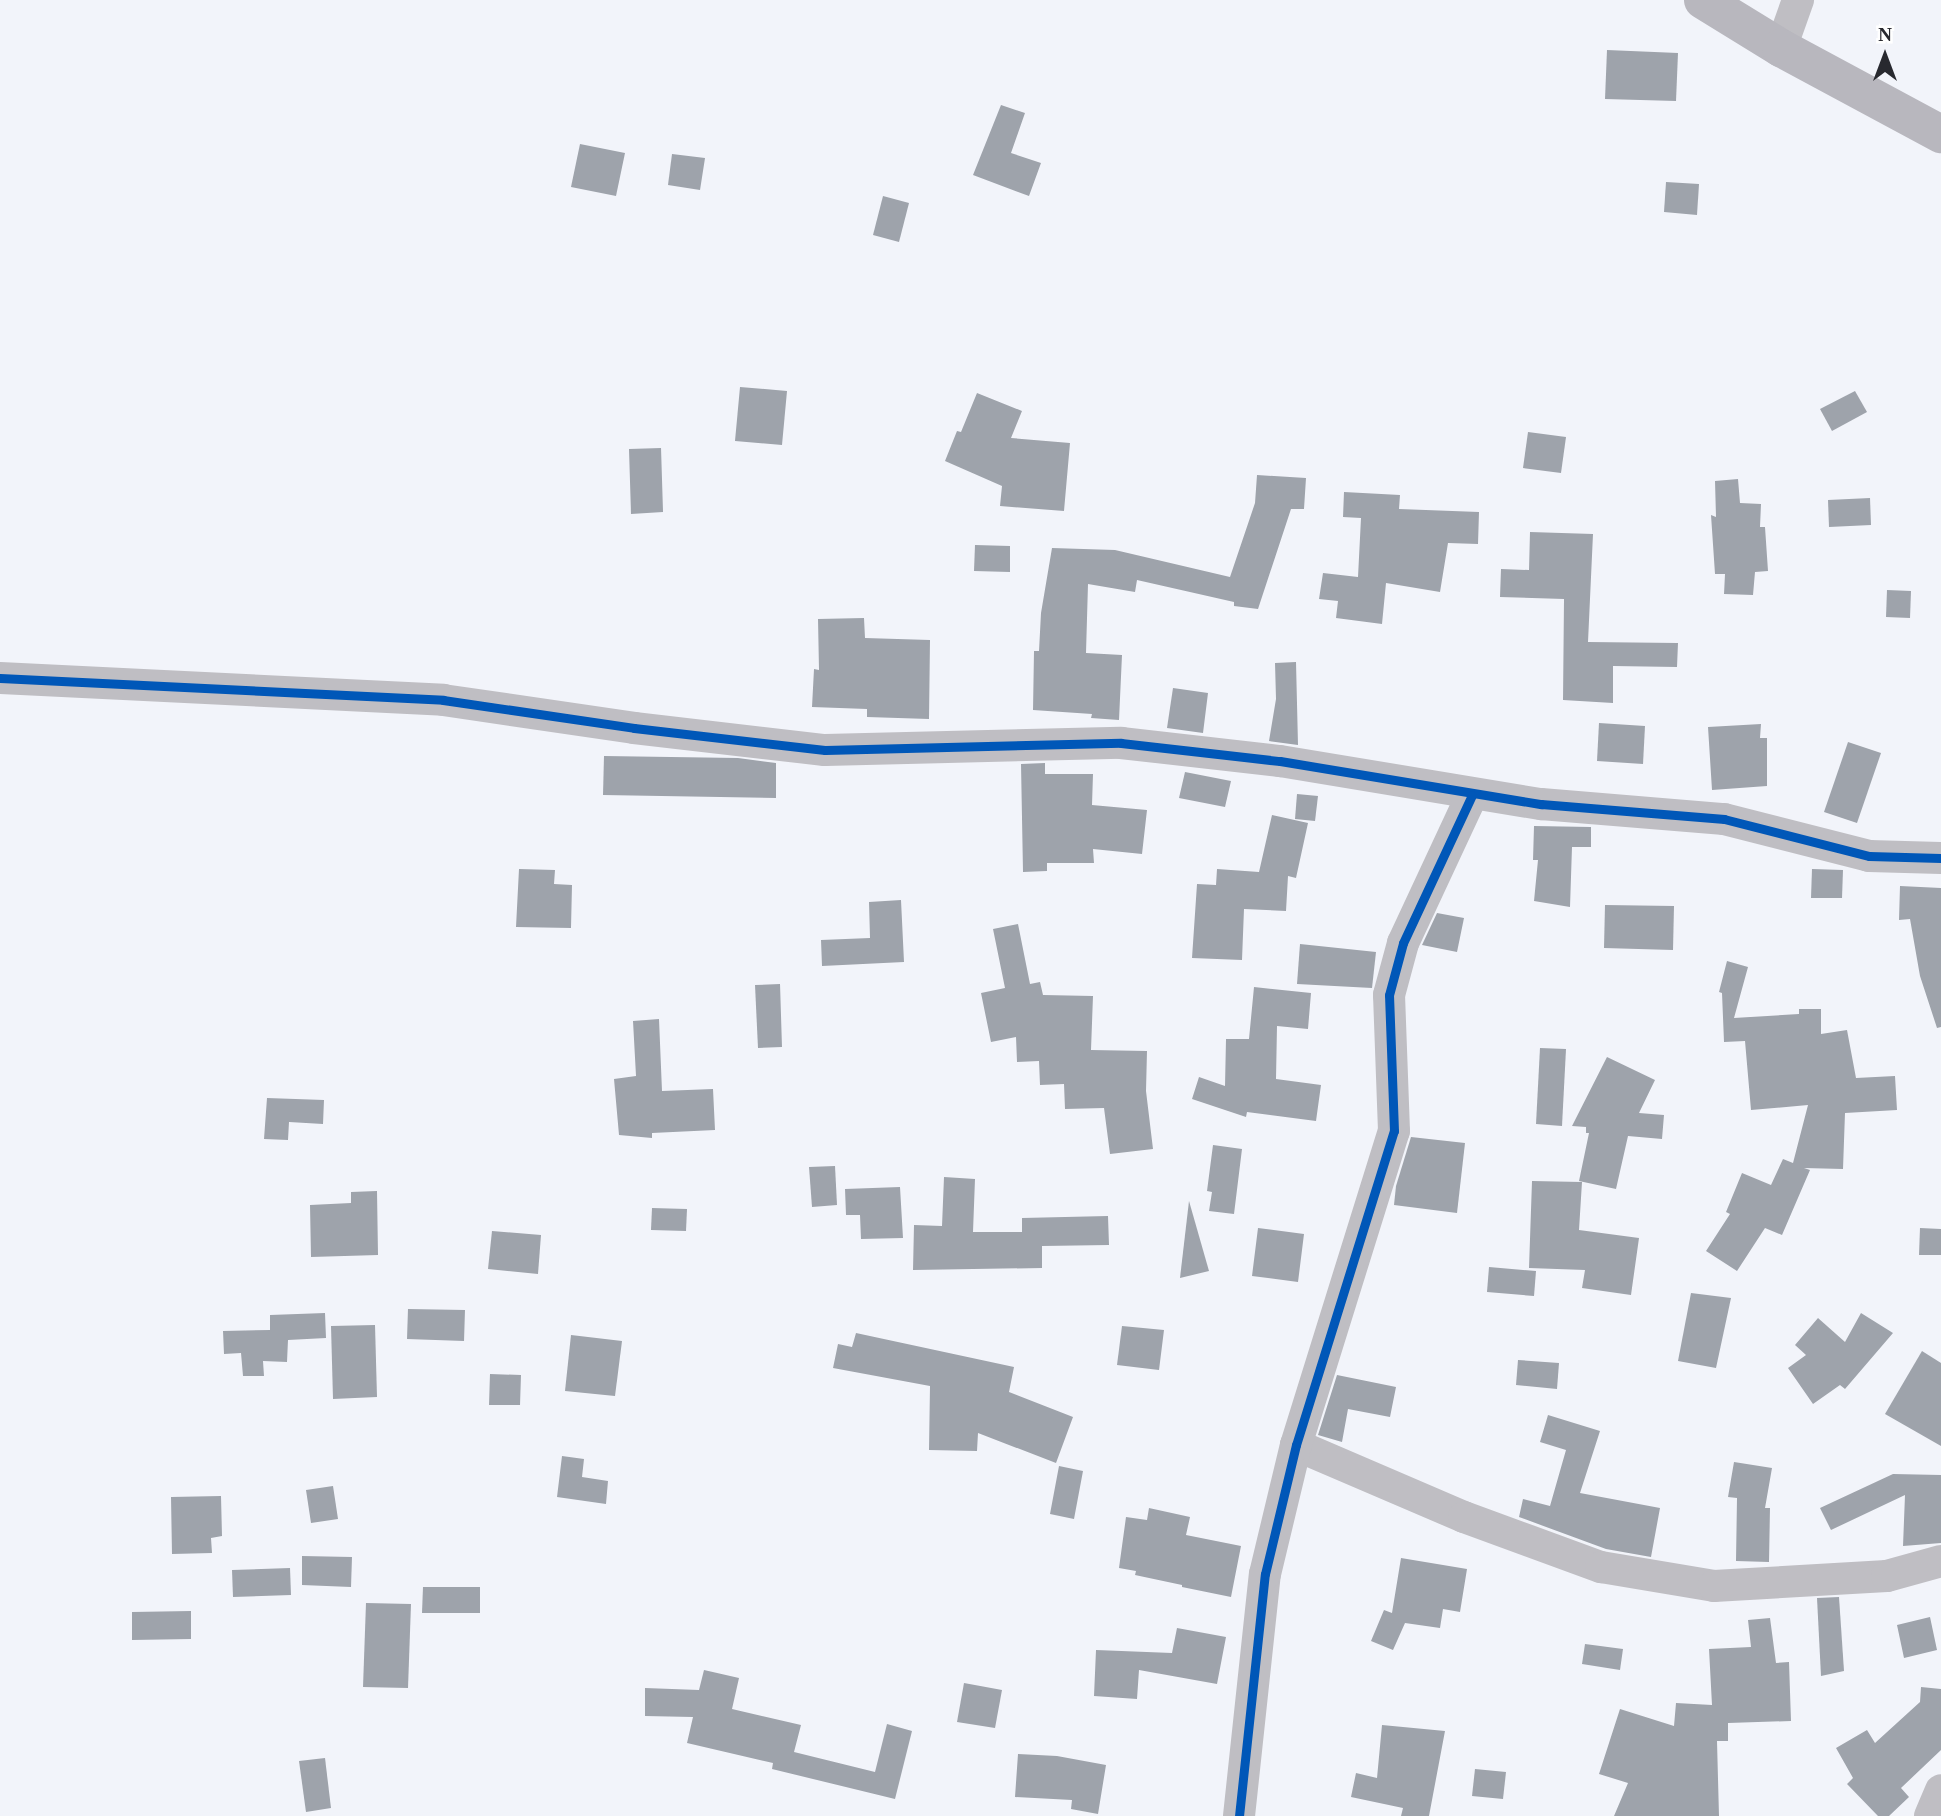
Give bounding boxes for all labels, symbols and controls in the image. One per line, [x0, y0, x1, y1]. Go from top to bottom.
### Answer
north arrow [1850, 21, 1920, 91]
text: N [1878, 24, 1892, 45]

